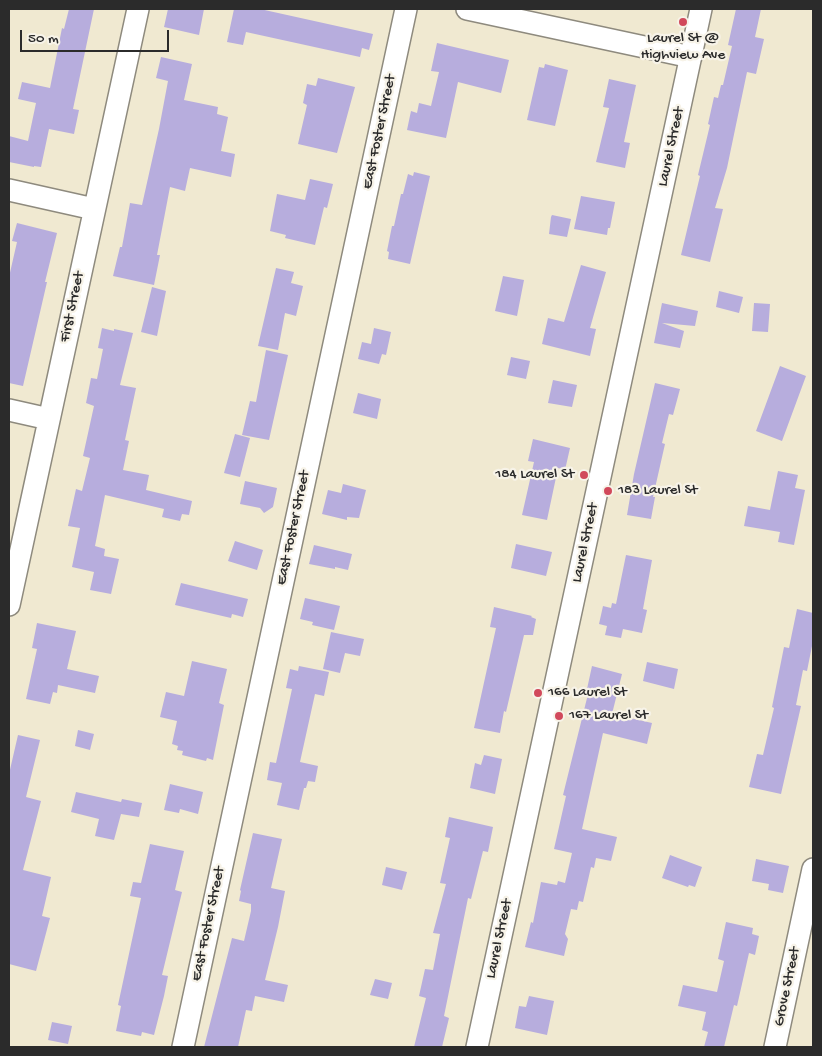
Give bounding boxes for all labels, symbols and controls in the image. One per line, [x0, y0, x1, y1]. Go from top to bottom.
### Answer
marker: Laurel St @ Highview Ave [677, 16, 689, 28]
scale bar [22, 20, 171, 52]
text: 50 m [28, 30, 59, 48]
place label: Laurel St @ Highview Ave [641, 30, 725, 65]
street label: East Foster Street [359, 73, 401, 191]
street label: Laurel Street [655, 106, 689, 188]
street label: First Street [57, 270, 89, 344]
place label: 184 Laurel St [495, 466, 574, 484]
street label: East Foster Street [273, 469, 315, 587]
marker: 184 Laurel St [578, 469, 590, 481]
place label: 183 Laurel St [618, 482, 697, 500]
marker: 183 Laurel St [602, 485, 614, 497]
street label: Laurel Street [569, 502, 603, 584]
place label: 166 Laurel St [548, 684, 627, 702]
marker: 166 Laurel St [532, 687, 544, 699]
place label: 167 Laurel St [569, 707, 648, 725]
marker: 167 Laurel St [553, 710, 565, 722]
street label: East Foster Street [188, 865, 230, 983]
street label: Laurel Street [483, 898, 517, 980]
street label: Grove Street [771, 946, 805, 1028]

